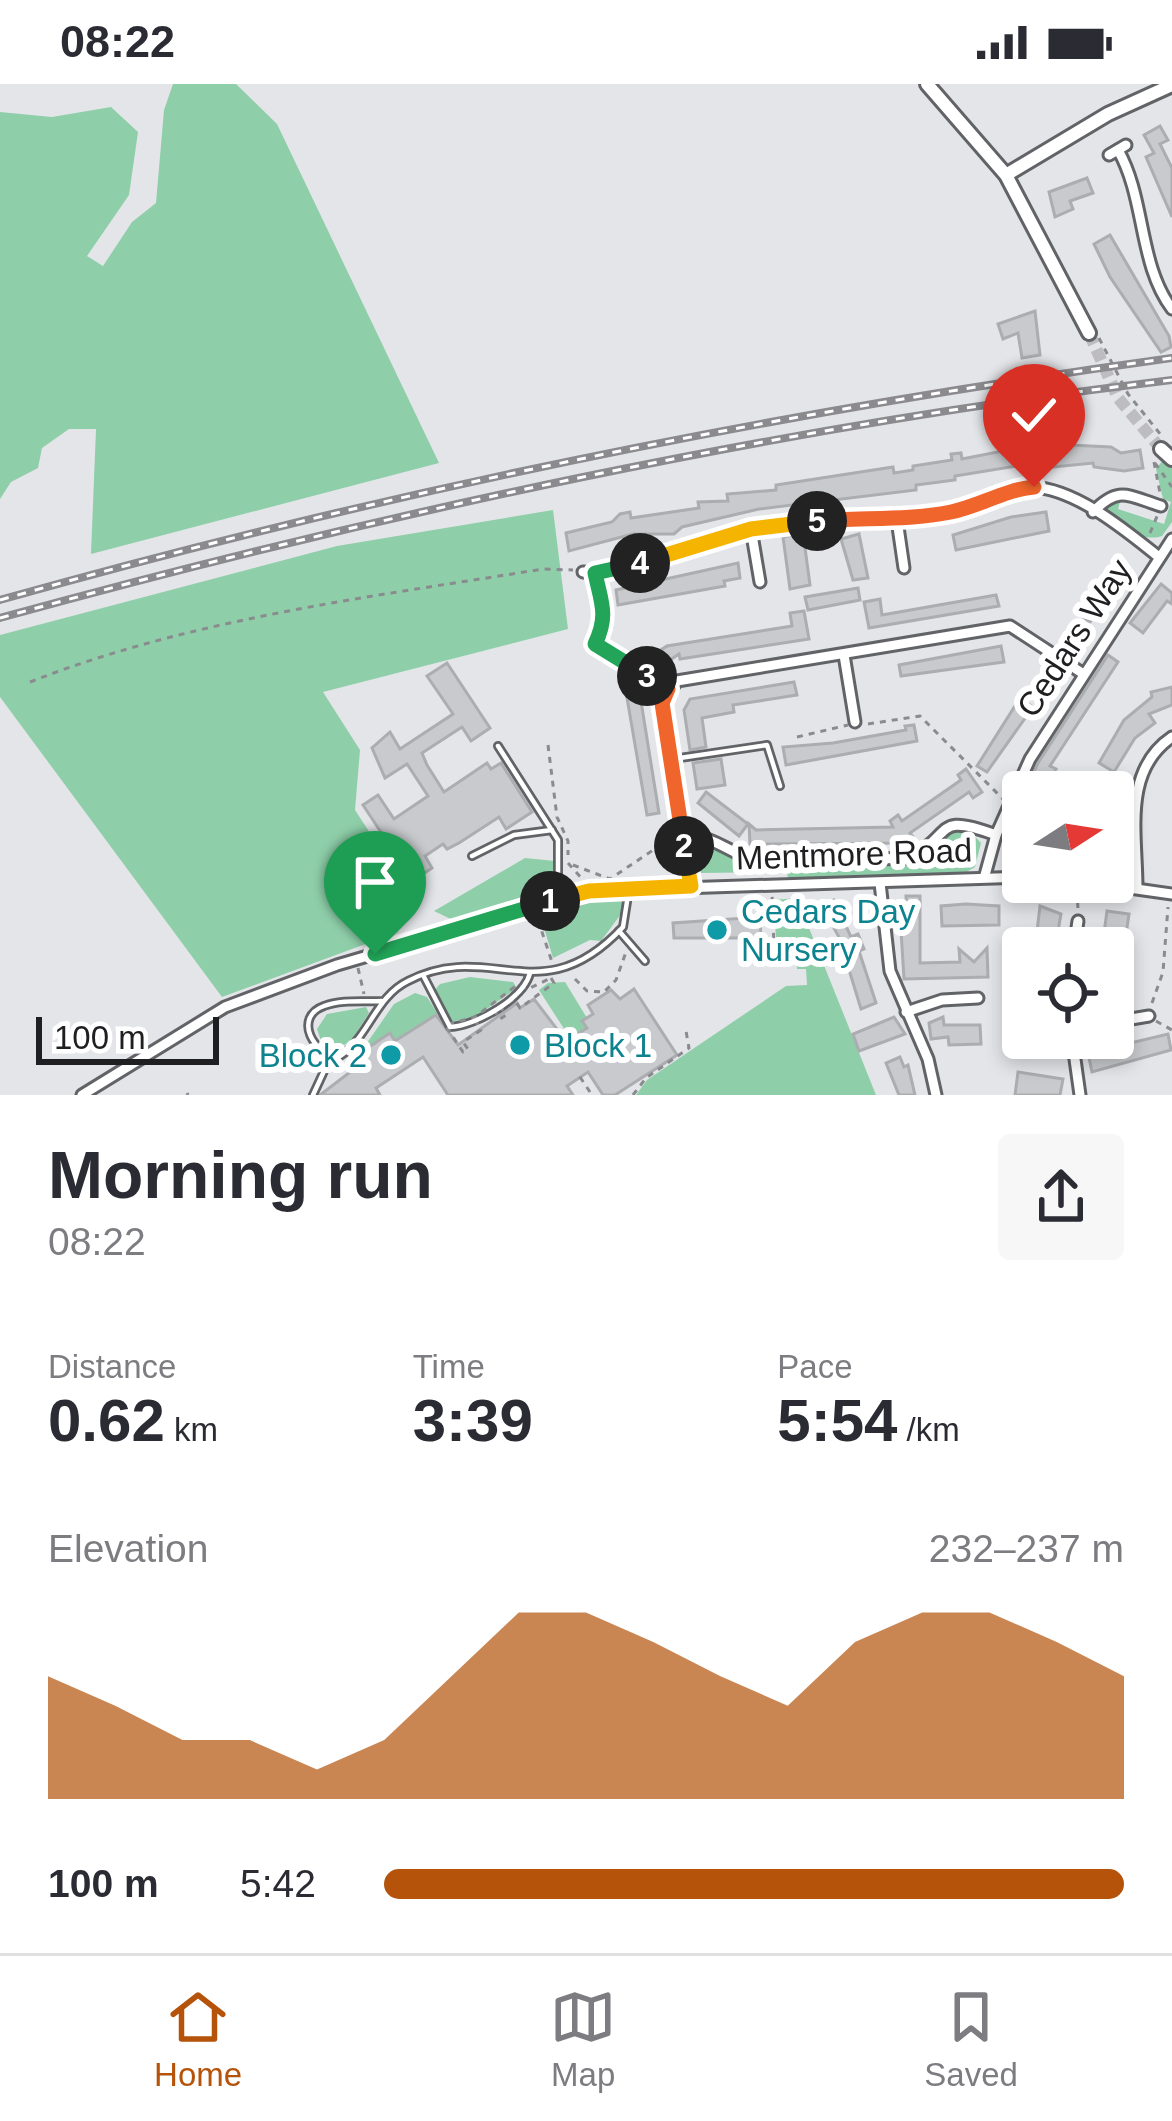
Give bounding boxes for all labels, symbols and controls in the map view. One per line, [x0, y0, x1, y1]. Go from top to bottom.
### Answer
text: 08:22 [60, 16, 175, 67]
pin [983, 364, 1085, 487]
icon: check [1001, 382, 1067, 448]
pin: 5 [787, 491, 847, 551]
text: 5 [808, 502, 826, 539]
pin: 4 [610, 533, 670, 593]
text: 4 [631, 544, 649, 581]
street label: Cedars Way [1009, 552, 1139, 724]
pin: 3 [617, 646, 677, 706]
text: 3 [638, 657, 656, 694]
north arrow [1002, 771, 1134, 903]
map controls [1002, 771, 1134, 1059]
pin: 2 [654, 816, 714, 876]
text: 2 [675, 827, 693, 864]
pin [324, 831, 426, 954]
street label: Mentmore Road [735, 831, 973, 877]
icon: arrive [342, 849, 408, 915]
pin: 1 [520, 871, 580, 931]
text: 1 [541, 882, 559, 919]
place label: Cedars Day Nursery [741, 893, 916, 968]
marker: Cedars Day Nursery [704, 917, 730, 943]
button: locate [1002, 927, 1134, 1059]
scale bar [36, 1011, 219, 1064]
text: 100 m [54, 1019, 146, 1056]
place label: Block 1 [544, 1027, 652, 1064]
marker: Block 1 [507, 1032, 533, 1058]
place label: Block 2 [259, 1037, 367, 1074]
marker: Block 2 [378, 1042, 404, 1068]
button: share [998, 1134, 1124, 1260]
text: Morning run [48, 1138, 433, 1212]
text: 08:22 [48, 1220, 146, 1263]
text: Distance [48, 1348, 176, 1385]
text: Time [413, 1348, 485, 1385]
text: Pace [777, 1348, 853, 1385]
text: 0.62 [48, 1387, 165, 1454]
text: 3:39 [413, 1387, 533, 1454]
text: 5:54 [777, 1387, 897, 1454]
text: km [165, 1411, 218, 1448]
text: /km [897, 1411, 960, 1448]
text: Elevation [48, 1527, 208, 1570]
text: 232–237 m [929, 1527, 1124, 1570]
text: 100 m [48, 1862, 159, 1905]
text: 5:42 [240, 1862, 316, 1905]
tab: Home [154, 1984, 242, 2094]
tab: Map [550, 1984, 616, 2094]
tab: Saved [924, 1984, 1018, 2094]

